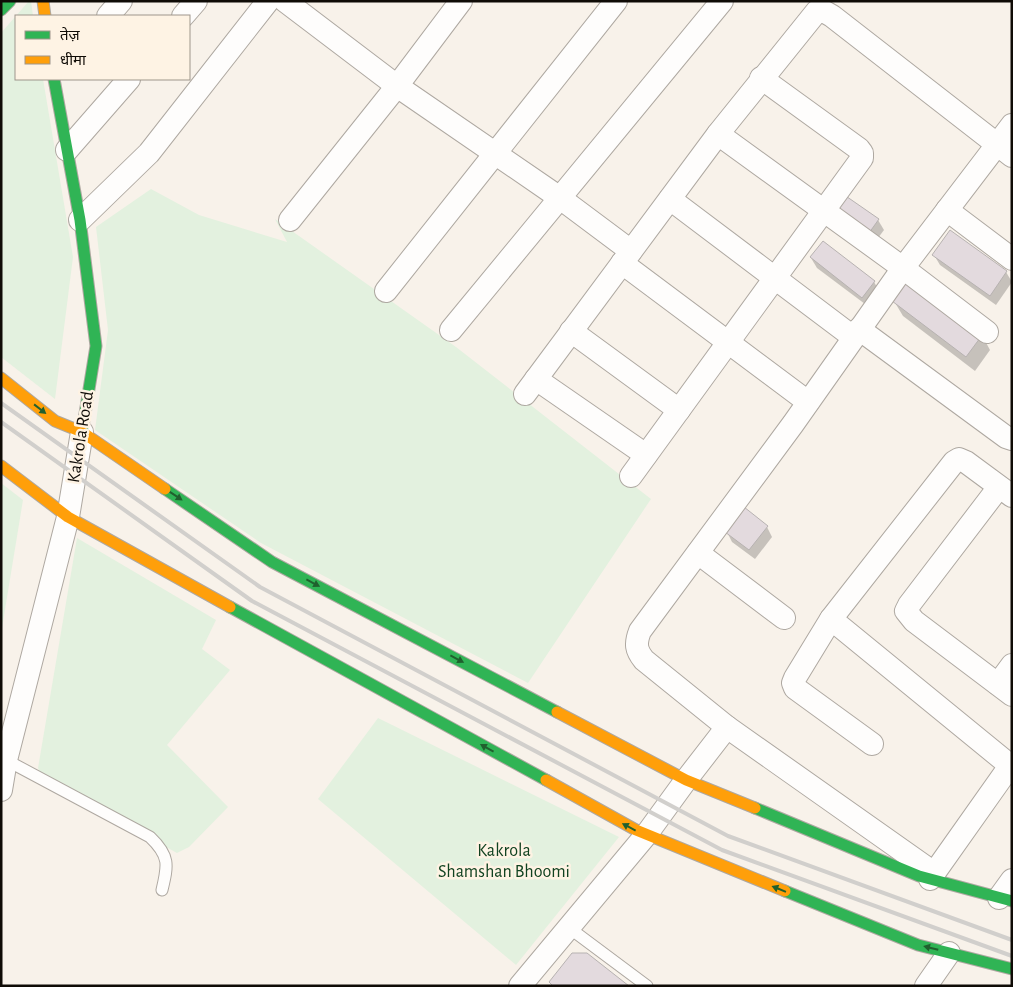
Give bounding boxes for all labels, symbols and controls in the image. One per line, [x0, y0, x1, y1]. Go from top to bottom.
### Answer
legend [15, 15, 190, 80]
text: तेज़ [60, 26, 81, 43]
text: धीमा [60, 52, 87, 68]
street label: Kakrola Road [65, 390, 97, 484]
one-way arrow [33, 403, 46, 414]
one-way arrow [169, 491, 182, 501]
one-way arrow [305, 579, 320, 587]
one-way arrow [449, 655, 464, 663]
one-way arrow [480, 744, 494, 753]
one-way arrow [622, 823, 637, 831]
park label: Kakrola Shamshan Bhoomi [438, 842, 570, 881]
one-way arrow [771, 885, 786, 893]
one-way arrow [923, 944, 938, 952]

